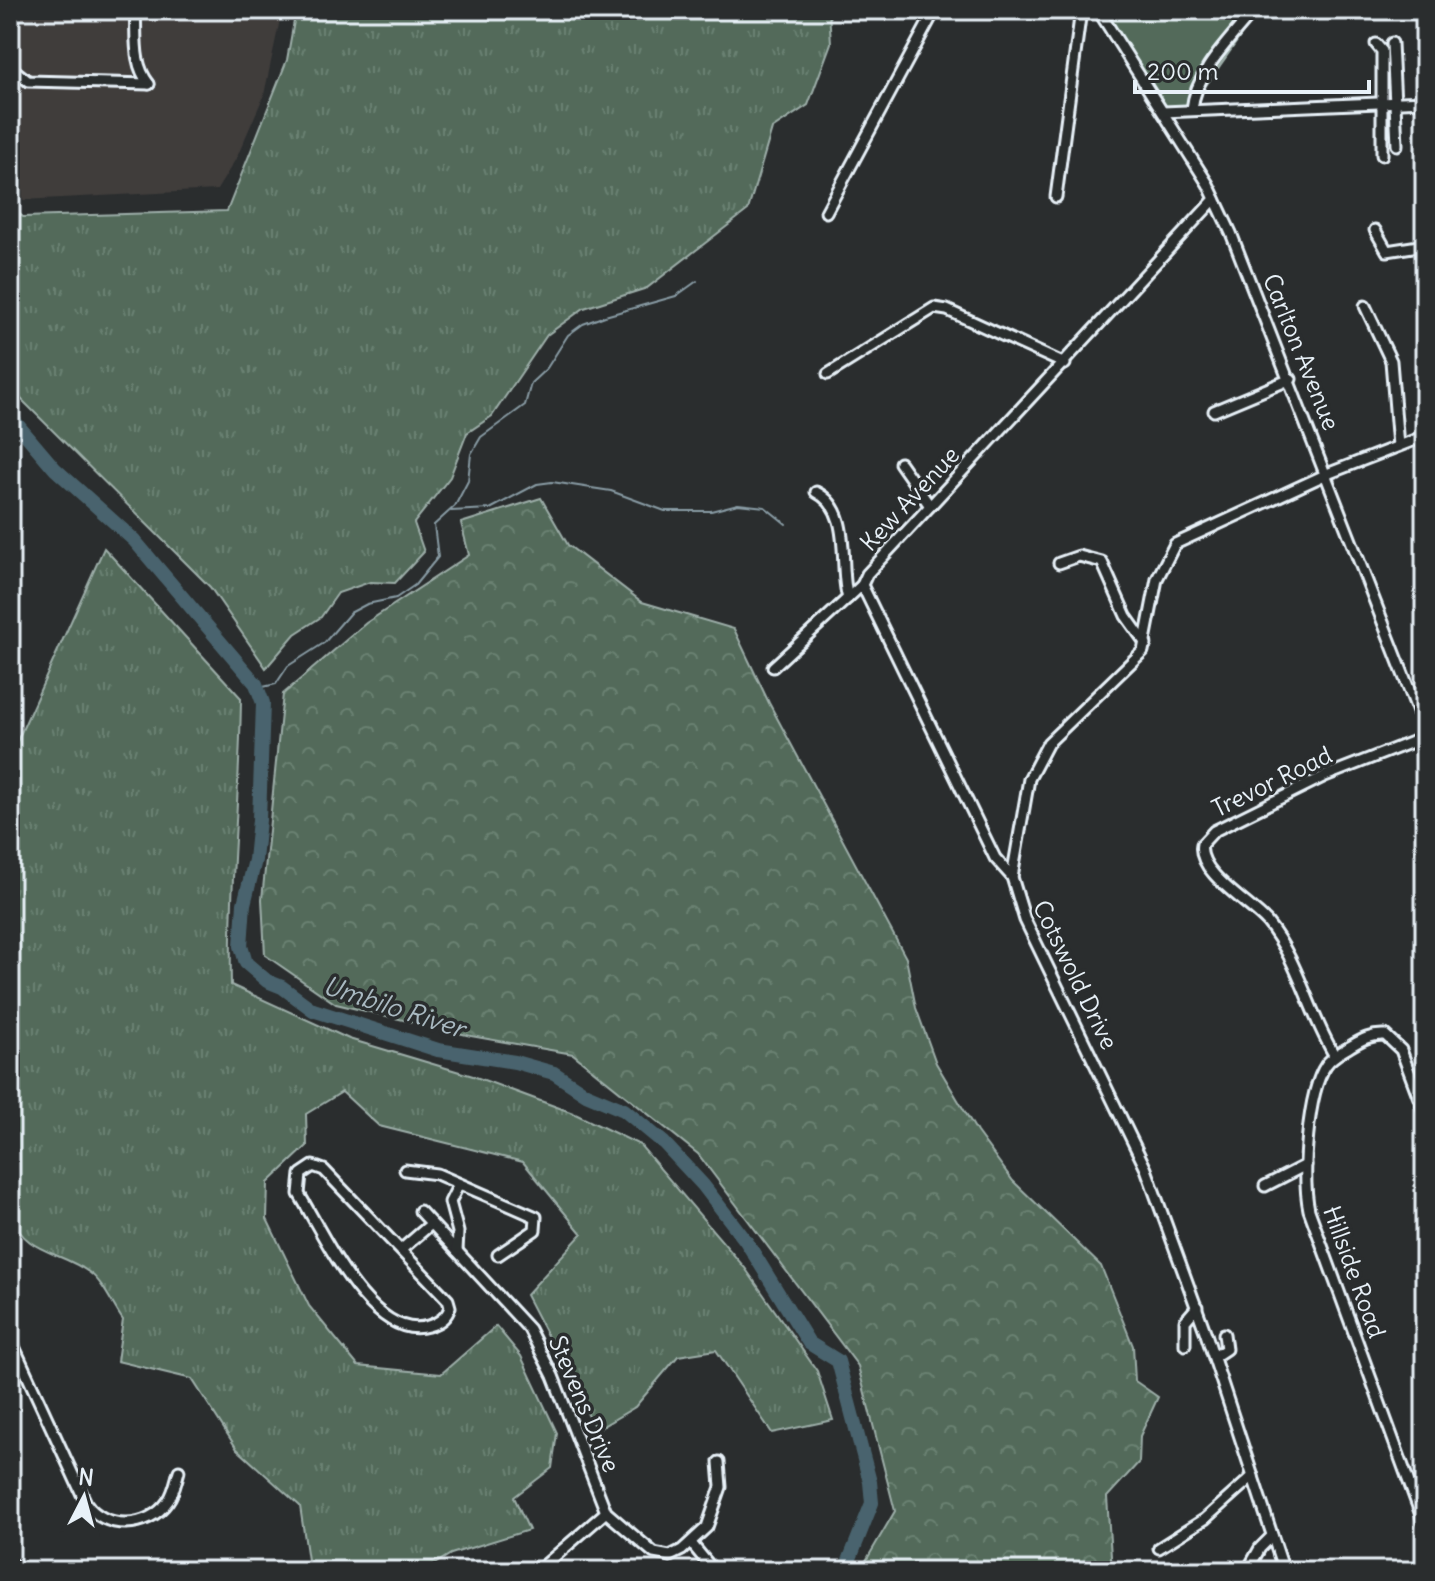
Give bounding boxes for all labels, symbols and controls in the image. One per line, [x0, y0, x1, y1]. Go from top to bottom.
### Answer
scale bar [1135, 44, 1369, 94]
text: 200 m [1147, 56, 1219, 86]
street label: Carlton Avenue [1257, 269, 1347, 434]
street label: Kew Avenue [853, 440, 965, 557]
street label: Trevor Road [1207, 739, 1336, 823]
street label: Cotswold Drive [1027, 895, 1125, 1054]
water label: Umbilo River [319, 968, 472, 1046]
street label: Hillside Road [1317, 1201, 1393, 1342]
street label: Stevens Drive [543, 1331, 627, 1476]
north arrow [44, 1457, 124, 1537]
text: N [77, 1462, 95, 1492]

